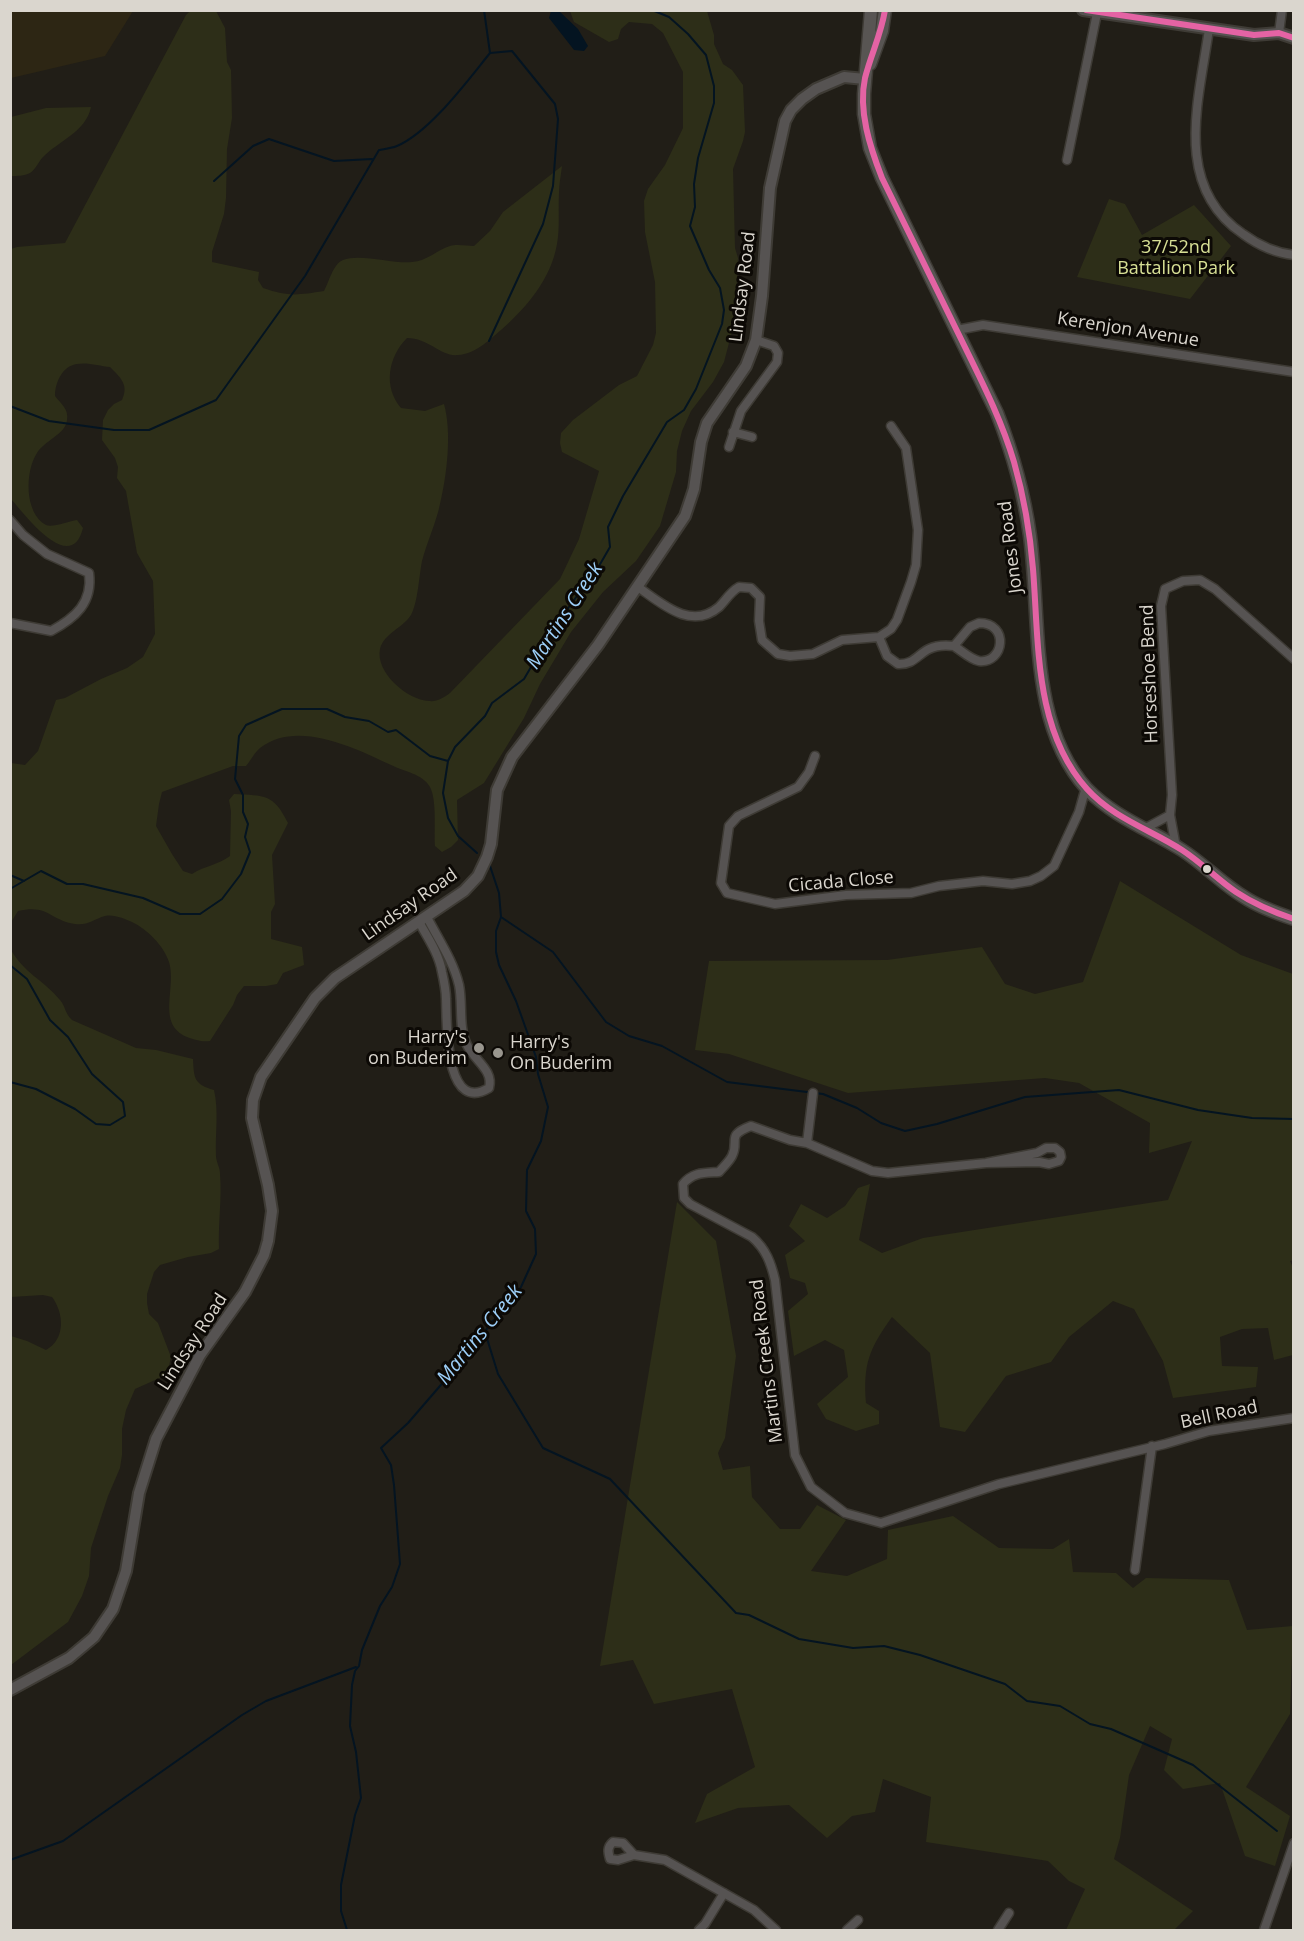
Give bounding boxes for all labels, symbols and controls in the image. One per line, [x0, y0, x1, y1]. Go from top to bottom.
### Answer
street label: Lindsay Road [726, 230, 760, 344]
park label: 37/52nd Battalion Park [1117, 237, 1235, 280]
street label: Kerenjon Avenue [1056, 308, 1200, 352]
street label: Jones Road [995, 500, 1027, 594]
water label: Martins Creek [522, 558, 608, 674]
street label: Horseshoe Bend [1137, 604, 1163, 744]
unlabelled marker [1201, 863, 1213, 875]
street label: Lindsay Road [358, 864, 462, 946]
street label: Cicada Close [787, 867, 895, 897]
place label: Harry's on Buderim [368, 1027, 467, 1070]
place label: Harry's On Buderim [510, 1032, 612, 1074]
marker: Harry's on Buderim [472, 1041, 486, 1055]
marker: Harry's On Buderim [491, 1046, 505, 1060]
street label: Martins Creek Road [746, 1278, 788, 1444]
water label: Martins Creek [432, 1280, 528, 1390]
street label: Lindsay Road [154, 1289, 232, 1395]
street label: Bell Road [1178, 1396, 1260, 1434]

